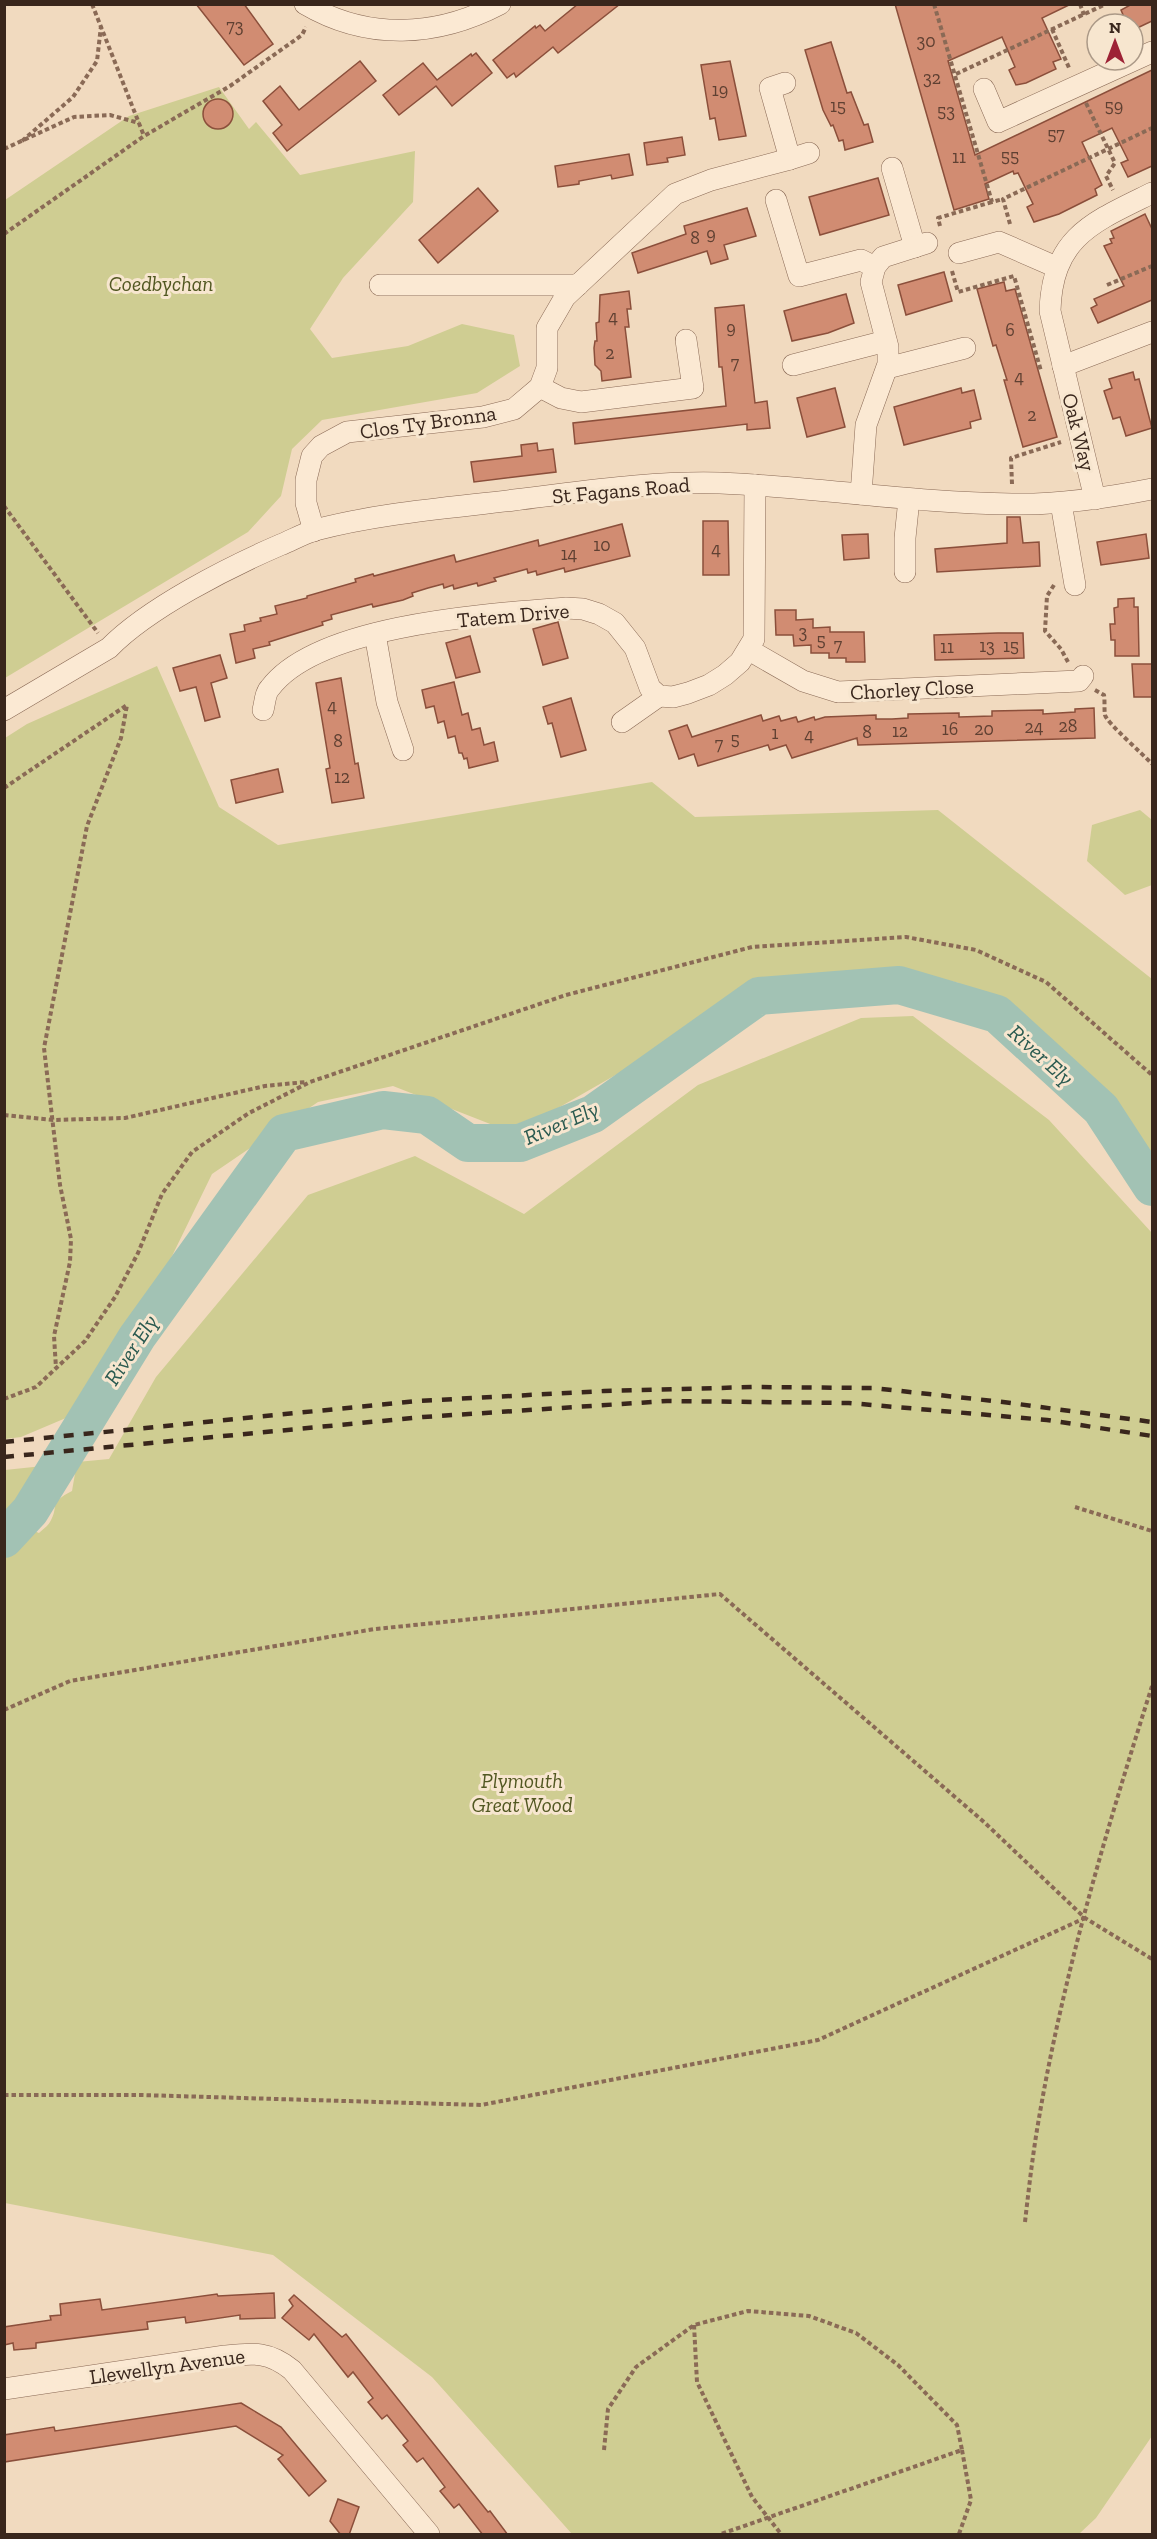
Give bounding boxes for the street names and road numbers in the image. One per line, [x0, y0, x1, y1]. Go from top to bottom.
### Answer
street label: Oak Way [1057, 390, 1101, 474]
street label: Clos Ty Bronna [358, 400, 498, 444]
street label: St Fagans Road [551, 471, 691, 508]
street label: Tatem Drive [456, 598, 570, 632]
street label: Chorley Close [850, 673, 975, 705]
street label: Llewellyn Avenue [88, 2343, 246, 2389]

